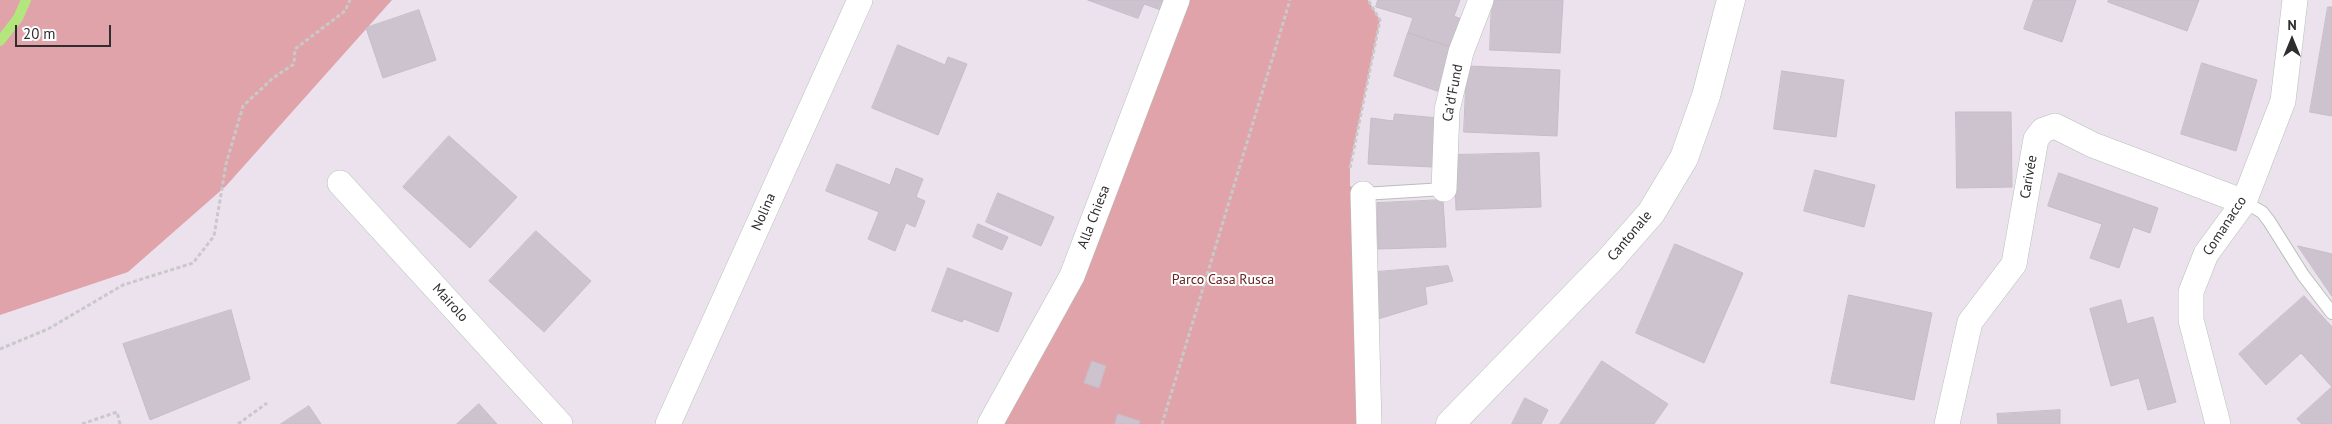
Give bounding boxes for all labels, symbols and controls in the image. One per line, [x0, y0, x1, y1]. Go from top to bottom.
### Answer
scale bar [18, 15, 114, 47]
north arrow [2267, 15, 2317, 65]
text: N [2287, 16, 2297, 34]
text: 20 m [23, 24, 56, 43]
street label: Ca'd'Fund [1439, 63, 1467, 123]
street label: Carivée [2017, 154, 2041, 200]
street label: Alla Chiesa [1074, 183, 1114, 251]
street label: Nolina [748, 191, 780, 233]
street label: Comanacco [2200, 193, 2250, 259]
street label: Cantonale [1604, 208, 1656, 264]
park label: Parco Casa Rusca [1172, 272, 1274, 288]
street label: Mairolo [428, 280, 472, 326]

